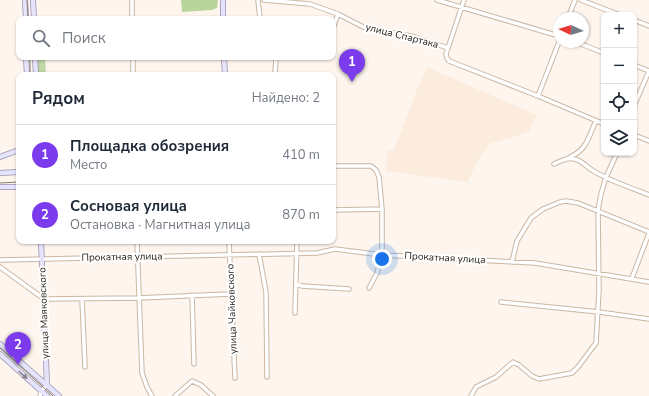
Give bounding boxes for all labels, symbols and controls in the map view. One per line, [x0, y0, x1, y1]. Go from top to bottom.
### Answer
north arrow [553, 12, 589, 48]
map controls [601, 12, 637, 156]
button: + [601, 12, 637, 48]
search box [16, 16, 336, 60]
street label: улица Спартака [364, 20, 440, 52]
icon: search [30, 27, 52, 49]
text: Поиск [62, 28, 106, 48]
button: − [601, 48, 637, 84]
pin: 1 [339, 49, 365, 82]
button: locate [601, 84, 637, 120]
text: Рядом [32, 87, 85, 110]
text: Найдено: 2 [252, 89, 320, 107]
button: layers [601, 120, 637, 156]
text: Площадка обозрения [70, 136, 229, 156]
text: 1 [41, 146, 49, 164]
text: 410 m [282, 146, 320, 164]
text: Место [70, 156, 107, 174]
text: Сосновая улица [70, 196, 187, 216]
text: 2 [41, 206, 49, 224]
text: 870 m [282, 206, 320, 224]
text: Остановка · Магнитная улица [70, 216, 251, 234]
street label: Прокатная улица [81, 249, 163, 265]
your location [372, 249, 392, 269]
street label: Прокатная улица [404, 249, 486, 267]
street label: улица Чайковского [223, 263, 241, 354]
street label: улица Маяковского [35, 267, 53, 359]
pin: 2 [5, 332, 31, 365]
one-way arrow [18, 371, 28, 380]

